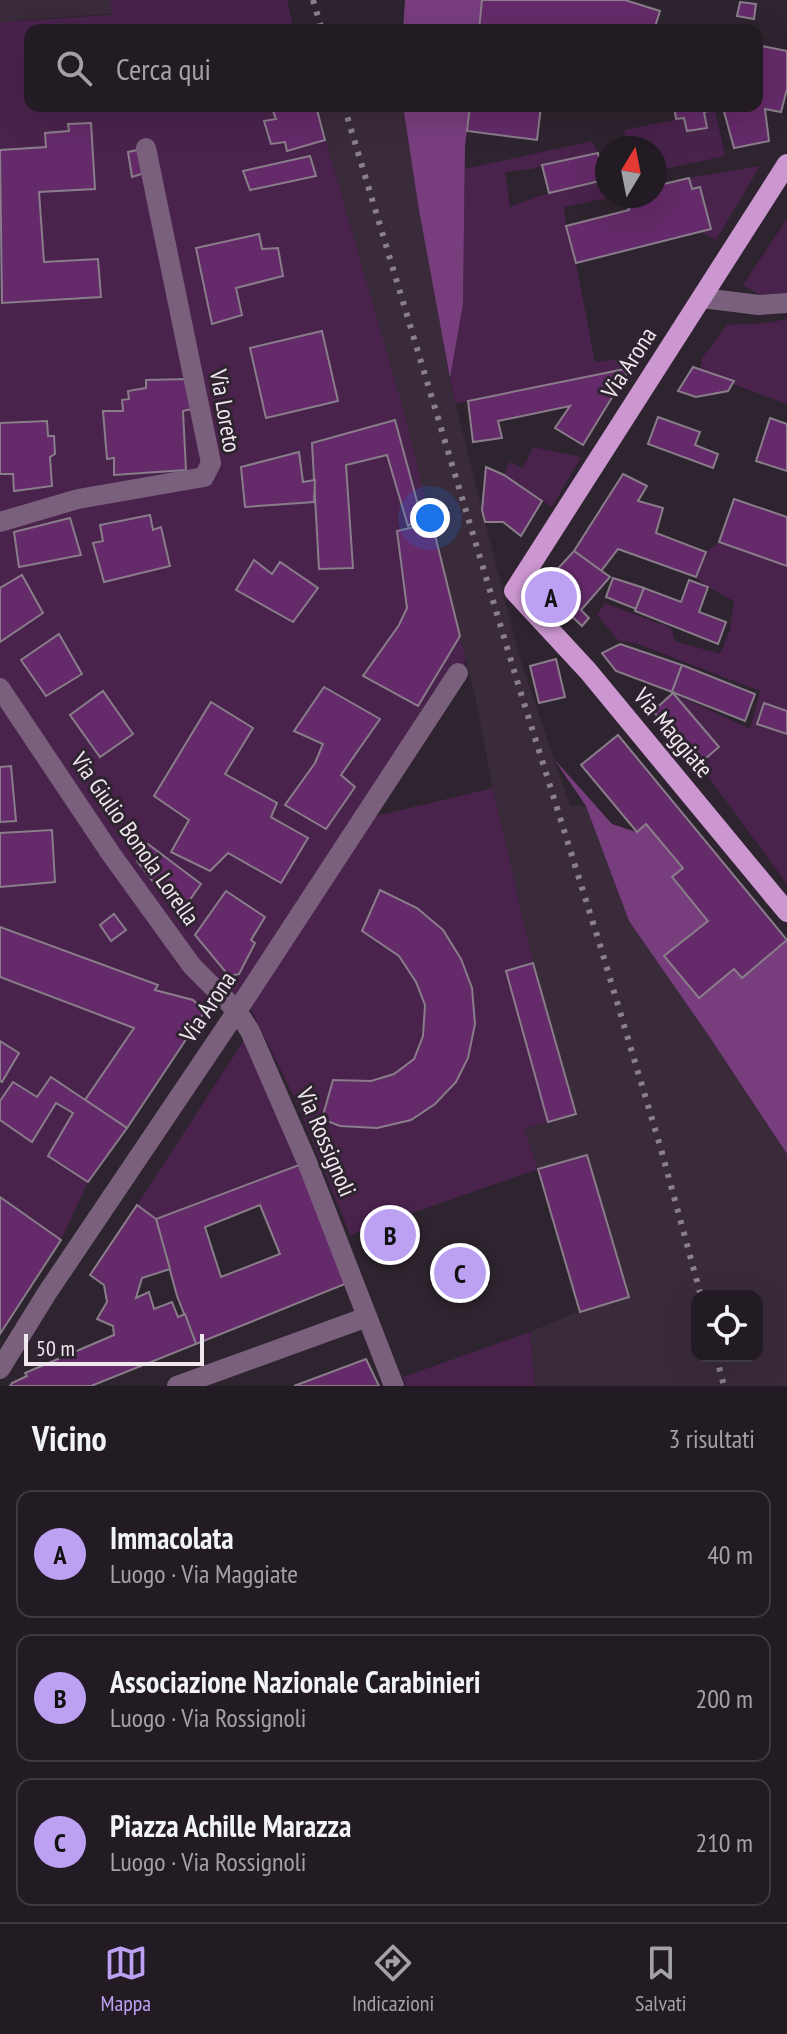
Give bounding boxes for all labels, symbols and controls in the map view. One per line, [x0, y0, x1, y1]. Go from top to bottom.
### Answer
search box [24, 24, 763, 112]
icon: search [52, 46, 96, 90]
text: Cerca qui [116, 49, 211, 88]
north arrow [595, 136, 667, 208]
street label: Via Arona [594, 321, 663, 405]
street label: Via Loreto [203, 366, 248, 455]
your location [410, 498, 450, 538]
pin: A [525, 567, 577, 627]
street label: Via Maggiate [626, 681, 720, 784]
street label: Via Giulio Bonola Lorella [64, 745, 207, 931]
street label: Via Arona [172, 965, 242, 1049]
street label: Via Rossignoli [289, 1082, 363, 1201]
pin: B [364, 1205, 416, 1265]
pin: C [434, 1243, 486, 1303]
map controls [691, 1290, 763, 1362]
button: locate [691, 1290, 763, 1362]
scale bar [24, 1330, 204, 1366]
text: 50 m [36, 1334, 75, 1362]
text: Vicino [32, 1416, 107, 1460]
text: 3 risultati [669, 1422, 755, 1455]
text: Immacolata [110, 1518, 234, 1557]
text: A [53, 1538, 67, 1571]
text: 40 m [707, 1538, 753, 1571]
text: Luogo · Via Maggiate [110, 1557, 298, 1590]
text: Associazione Nazionale Carabinieri [110, 1662, 481, 1701]
text: B [54, 1682, 66, 1715]
text: 200 m [695, 1682, 753, 1715]
text: Luogo · Via Rossignoli [110, 1701, 306, 1734]
text: Piazza Achille Marazza [110, 1806, 351, 1845]
text: C [54, 1826, 66, 1859]
text: 210 m [695, 1826, 753, 1859]
text: Luogo · Via Rossignoli [110, 1845, 306, 1878]
tab: Mappa [100, 1941, 151, 2017]
tab: Indicazioni [352, 1941, 434, 2017]
tab: Salvati [635, 1941, 687, 2017]

